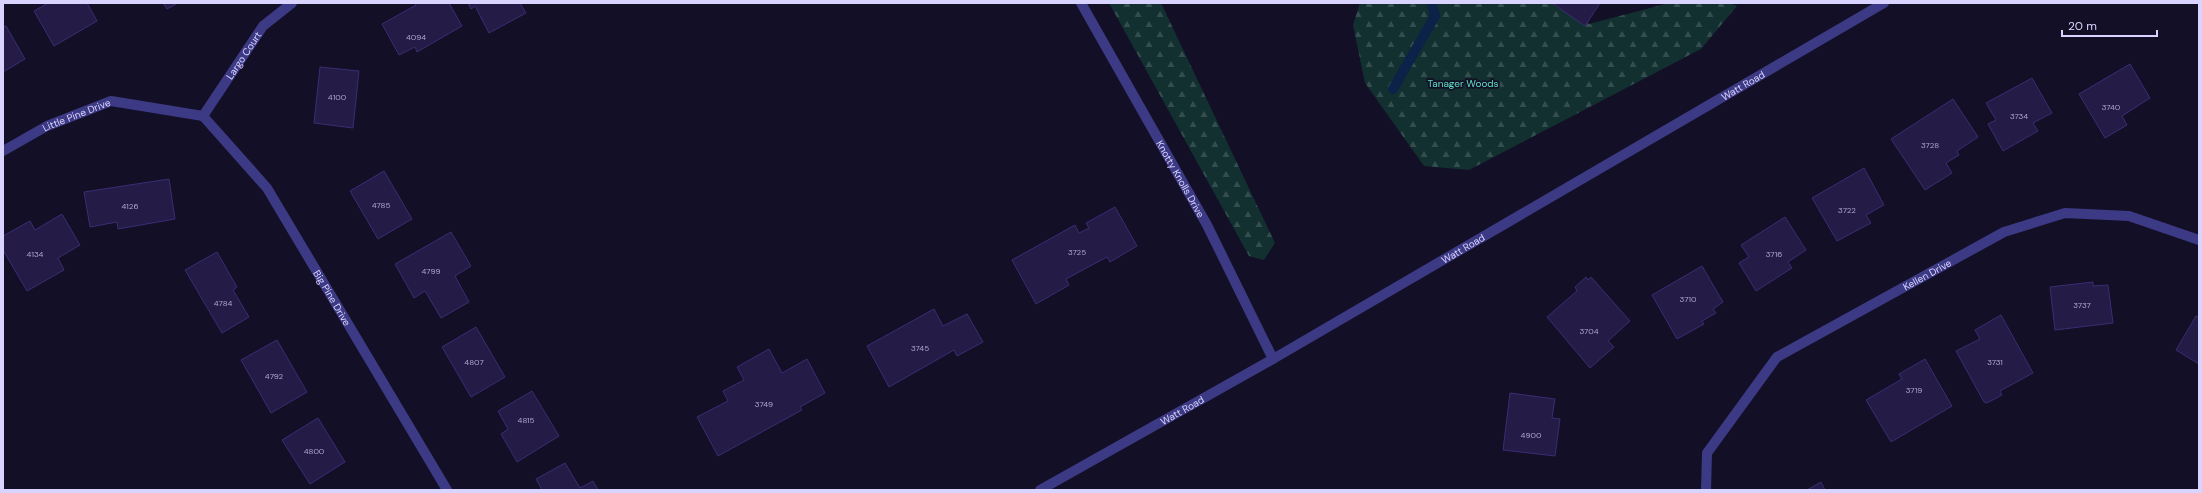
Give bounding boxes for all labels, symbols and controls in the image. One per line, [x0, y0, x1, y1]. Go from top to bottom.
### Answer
scale bar [2062, 12, 2157, 38]
text: 20 m [2068, 18, 2097, 34]
street label: Largo Court [223, 29, 265, 82]
house number: 4094 [406, 32, 426, 42]
street label: Watt Road [1719, 68, 1767, 104]
park label: Tanager Woods [1427, 77, 1499, 90]
house number: 4100 [328, 92, 347, 102]
street label: Little Pine Drive [40, 96, 113, 134]
house number: 3740 [2102, 102, 2121, 112]
house number: 3734 [2010, 111, 2028, 121]
street label: Knotty Knolls Drive [1153, 138, 1208, 220]
house number: 3728 [1921, 140, 1939, 150]
house number: 4785 [372, 200, 390, 210]
house number: 4126 [122, 201, 138, 211]
house number: 3722 [1838, 205, 1856, 215]
street label: Watt Road [1439, 231, 1487, 267]
house number: 3725 [1068, 247, 1086, 257]
house number: 4134 [27, 249, 44, 259]
house number: 3716 [1766, 249, 1782, 259]
street label: Kellen Drive [1901, 256, 1954, 293]
house number: 4799 [422, 266, 440, 276]
street label: Big Pine Drive [310, 268, 354, 328]
house number: 3710 [1680, 294, 1697, 304]
house number: 4784 [214, 298, 232, 308]
house number: 3737 [2073, 300, 2091, 310]
house number: 3704 [1579, 326, 1599, 336]
house number: 3745 [911, 343, 929, 353]
house number: 4807 [464, 357, 484, 367]
house number: 3731 [1987, 357, 2003, 367]
house number: 4792 [265, 371, 284, 381]
house number: 3719 [1906, 385, 1922, 395]
street label: Watt Road [1158, 393, 1207, 428]
house number: 3749 [755, 399, 773, 409]
house number: 4815 [518, 415, 535, 425]
house number: 4900 [1521, 430, 1542, 440]
house number: 4800 [304, 446, 325, 456]

